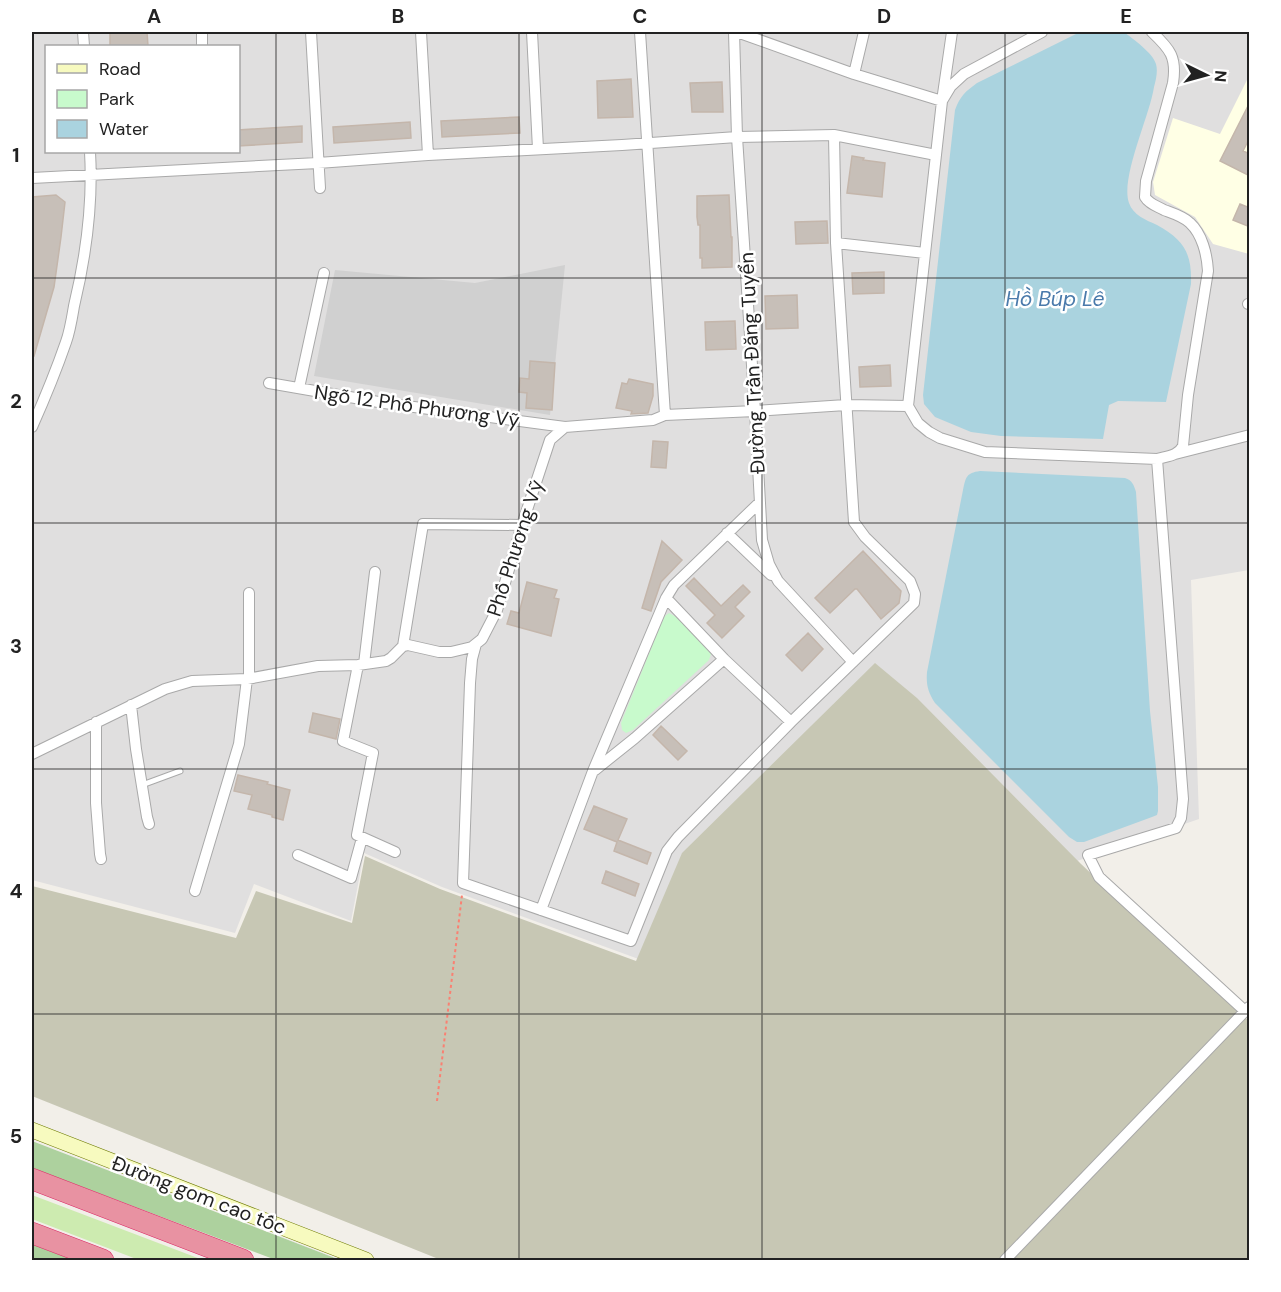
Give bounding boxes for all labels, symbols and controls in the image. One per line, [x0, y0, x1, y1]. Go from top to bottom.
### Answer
text: A [147, 3, 161, 29]
text: B [392, 3, 404, 29]
text: C [633, 3, 647, 29]
text: D [877, 3, 891, 29]
text: E [1120, 3, 1132, 29]
legend [45, 45, 240, 153]
north arrow [1176, 45, 1236, 105]
text: Road [99, 57, 141, 81]
text: N [1209, 70, 1231, 83]
text: Park [99, 87, 135, 111]
text: Water [99, 117, 149, 141]
text: 1 [12, 142, 20, 168]
street label: Đường Trần Đăng Tuyển [733, 251, 771, 475]
water label: Hồ Búp Lê [1005, 285, 1105, 313]
street label: Ngõ 12 Phố Phương Vỹ [313, 379, 521, 433]
text: 2 [10, 388, 22, 414]
street label: Phố Phương Vỹ [481, 476, 549, 620]
text: 3 [10, 633, 22, 659]
text: 4 [10, 878, 23, 904]
text: 5 [10, 1123, 22, 1149]
street label: Đường gom cao tốc [108, 1150, 290, 1240]

